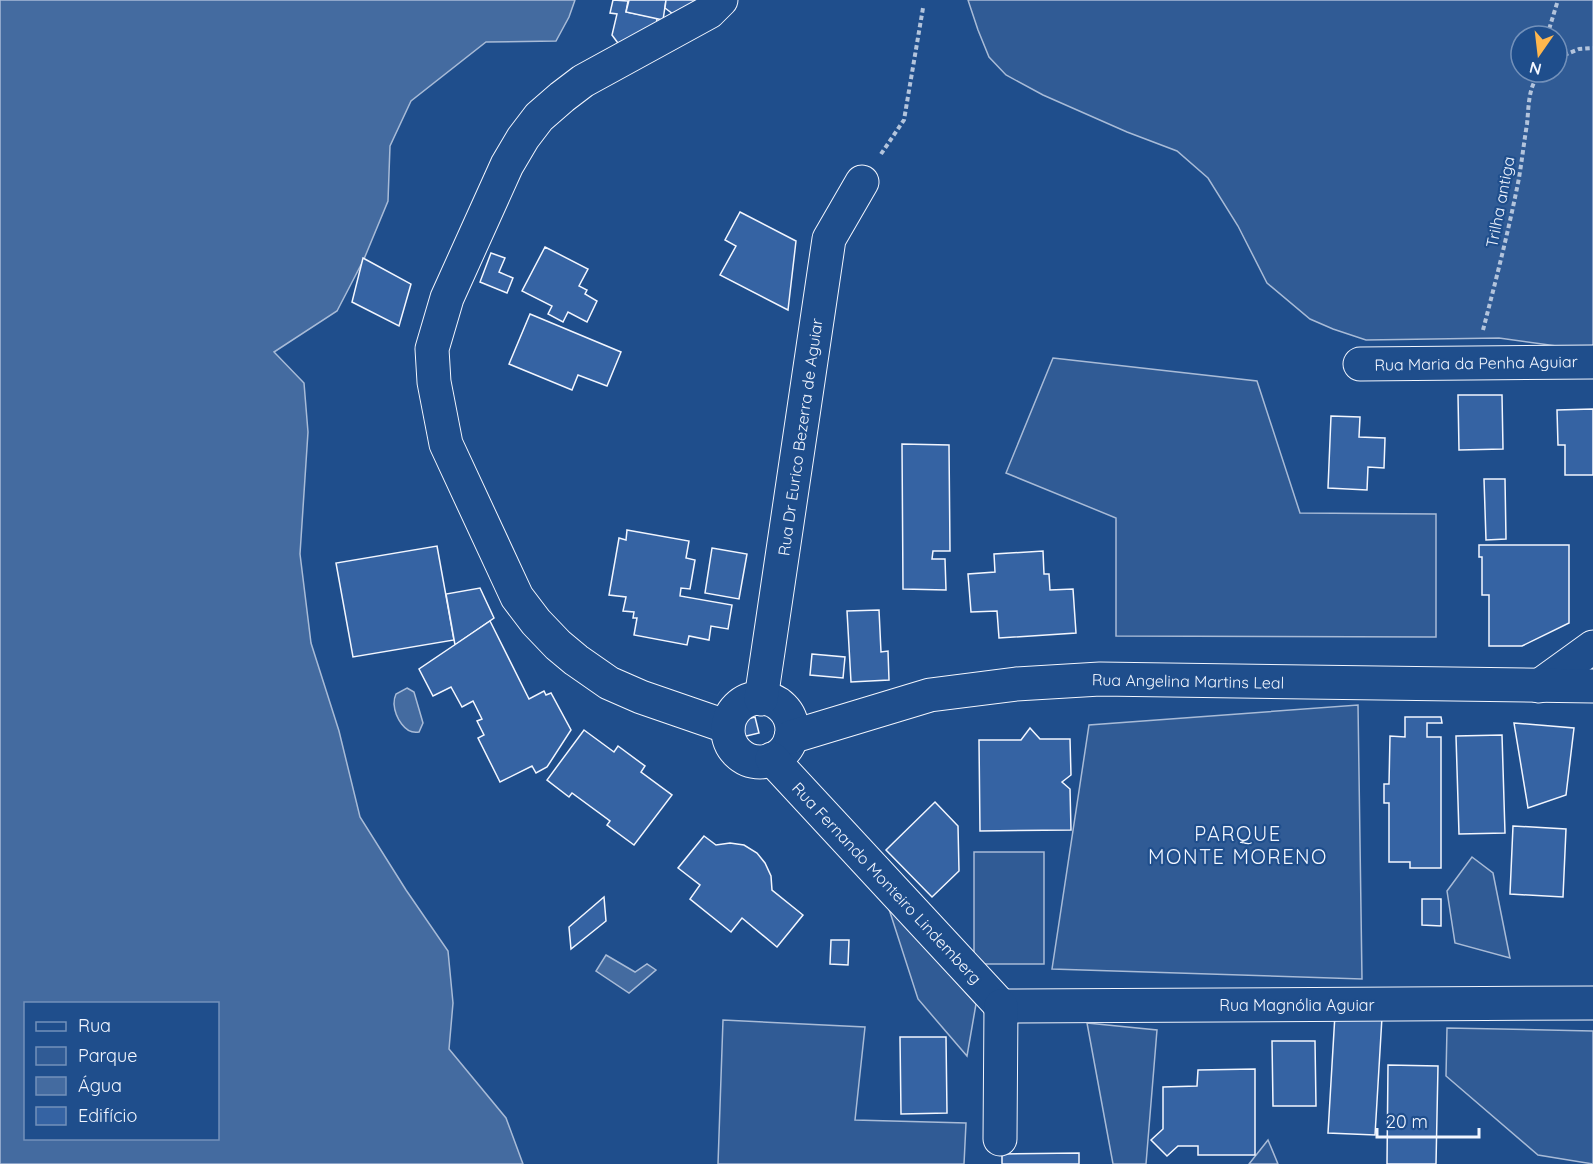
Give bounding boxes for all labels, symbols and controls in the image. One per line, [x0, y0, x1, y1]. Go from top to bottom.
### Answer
north arrow [1509, 24, 1569, 84]
text: N [1527, 57, 1543, 80]
street label: Trilha antiga [1481, 155, 1519, 249]
street label: Rua Dr Eurico Bezerra de Aguiar [773, 317, 827, 557]
street label: Rua Maria da Penha Aguiar [1374, 351, 1578, 375]
street label: Rua Angelina Martins Leal [1092, 669, 1284, 693]
street label: Rua Fernando Monteiro Lindemberg [788, 778, 986, 988]
district label: PARQUE MONTE MORENO [1148, 821, 1328, 869]
street label: Rua Magnólia Aguiar [1219, 995, 1375, 1015]
legend [24, 1002, 219, 1140]
text: Rua [78, 1014, 111, 1037]
text: Parque [78, 1044, 137, 1067]
text: Água [78, 1074, 122, 1097]
scale bar [1377, 1101, 1479, 1139]
text: Edifício [78, 1104, 137, 1127]
text: 20 m [1386, 1110, 1428, 1133]

